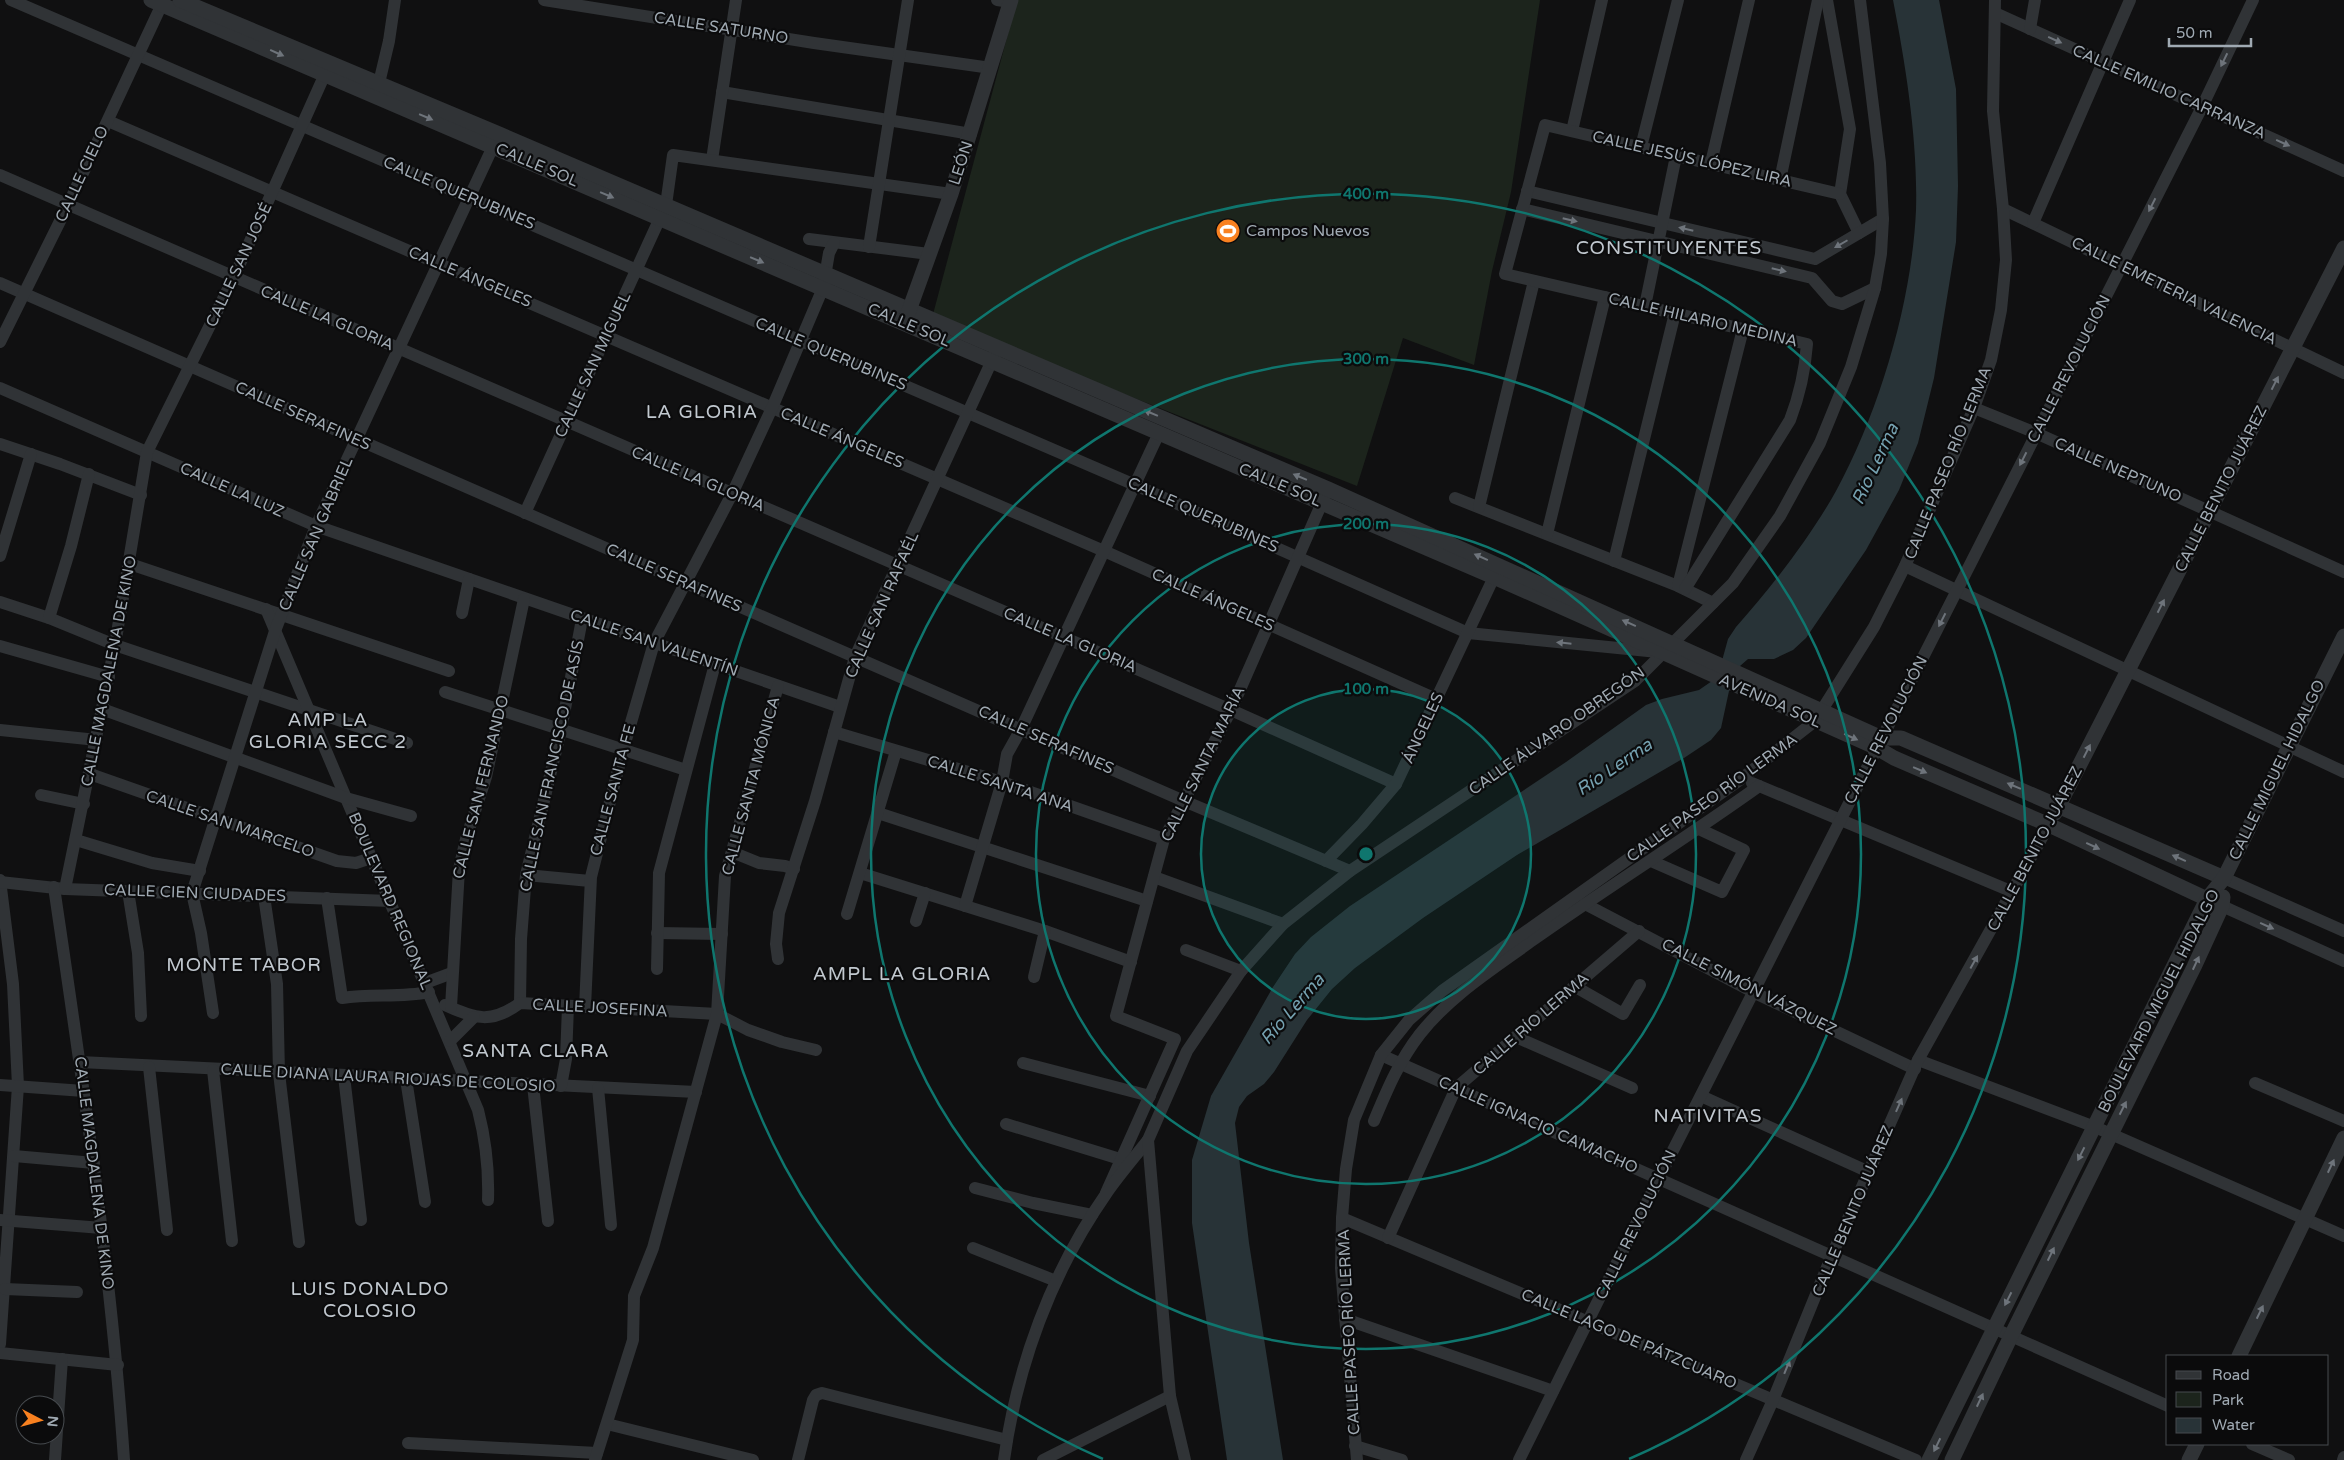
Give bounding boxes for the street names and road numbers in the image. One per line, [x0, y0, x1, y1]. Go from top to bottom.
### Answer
street label: CALLE SATURNO [652, 8, 790, 48]
street label: CALLE EMILIO CARRANZA [2069, 40, 2269, 144]
street label: CALLE CIELO [51, 123, 113, 225]
street label: CALLE JESÚS LÓPEZ LIRA [1590, 126, 1794, 192]
street label: LEÓN [945, 138, 977, 188]
street label: CALLE SOL [493, 139, 581, 191]
street label: CALLE QUERUBINES [380, 152, 538, 234]
street label: CALLE SAN JOSÉ [201, 200, 277, 330]
street label: CALLE EMETERIA VALENCIA [2068, 232, 2280, 350]
street label: CALLE ÁNGELES [405, 242, 535, 312]
street label: CALLE LA GLORIA [257, 281, 397, 355]
street label: CALLE HILARIO MEDINA [1606, 288, 1800, 352]
street label: CALLE SAN MIGUEL [550, 289, 636, 441]
street label: CALLE REVOLUCIÓN [2023, 291, 2115, 447]
street label: CALLE SOL [865, 299, 953, 351]
street label: CALLE QUERUBINES [752, 313, 910, 395]
street label: CALLE PASEO RÍO LERMA [1900, 364, 1996, 562]
street label: CALLE SERAFINES [232, 377, 374, 455]
street label: CALLE BENITO JUÁREZ [2170, 402, 2272, 576]
street label: CALLE ÁNGELES [777, 403, 907, 473]
street label: CALLE NEPTUNO [2051, 433, 2185, 507]
street label: CALLE LA GLORIA [628, 442, 768, 516]
street label: CALLE SAN GABRIEL [275, 454, 357, 614]
street label: CALLE LA LUZ [177, 458, 287, 522]
street label: CALLE SOL [1236, 459, 1324, 511]
street label: CALLE QUERUBINES [1124, 473, 1282, 557]
street label: CALLE SAN RAFAÉL [841, 529, 923, 681]
street label: CALLE SERAFINES [603, 539, 745, 617]
street label: CALLE MAGDALENA DE KINO [77, 554, 141, 788]
street label: CALLE ÁNGELES [1149, 564, 1278, 636]
street label: CALLE LA GLORIA [1000, 603, 1140, 677]
street label: CALLE SAN VALENTÍN [567, 605, 741, 681]
street label: CALLE SAN FRANCISCO DE ASÍS [516, 638, 588, 894]
street label: CALLE REVOLUCIÓN [1840, 652, 1932, 808]
street label: CALLE ÁLVARO OBREGÓN [1465, 662, 1649, 800]
street label: AVENIDA SOL [1716, 670, 1824, 732]
street label: CALLE MIGUEL HIDALGO [2225, 676, 2329, 864]
street label: CALLE SANTA MARÍA [1157, 683, 1249, 845]
street label: ÁNGELES [1398, 689, 1448, 767]
street label: CALLE SAN FERNANDO [448, 693, 514, 881]
street label: CALLE SANTA MÓNICA [717, 694, 785, 878]
street label: CALLE SERAFINES [975, 701, 1117, 779]
street label: CALLE SANTA FE [586, 722, 640, 858]
street label: CALLE PASEO RÍO LERMA [1623, 729, 1801, 867]
street label: CALLE SANTA ANA [925, 751, 1075, 817]
street label: CALLE BENITO JUÁREZ [1983, 763, 2087, 935]
street label: CALLE SAN MARCELO [143, 786, 317, 862]
street label: BOULEVARD REGIONAL [344, 809, 436, 993]
street label: CALLE CIEN CIUDADES [104, 880, 287, 906]
street label: BOULEVARD MIGUEL HIDALGO [2094, 886, 2224, 1116]
street label: CALLE SIMÓN VÁZQUEZ [1658, 934, 1840, 1040]
street label: CALLE RÍO LERMA [1469, 968, 1593, 1080]
street label: CALLE JOSEFINA [532, 994, 668, 1022]
street label: CALLE MAGDALENA DE KINO [70, 1055, 118, 1291]
street label: CALLE DIANA LAURA RIOJAS DE COLOSIO [220, 1059, 556, 1097]
street label: CALLE IGNACIO CAMACHO [1435, 1072, 1641, 1178]
street label: CALLE BENITO JUÁREZ [1808, 1122, 1898, 1300]
street label: CALLE REVOLUCIÓN [1591, 1147, 1681, 1303]
street label: CALLE PASEO RÍO LERMA [1334, 1228, 1364, 1436]
street label: CALLE LAGO DE PÁTZCUARO [1518, 1284, 1740, 1394]

